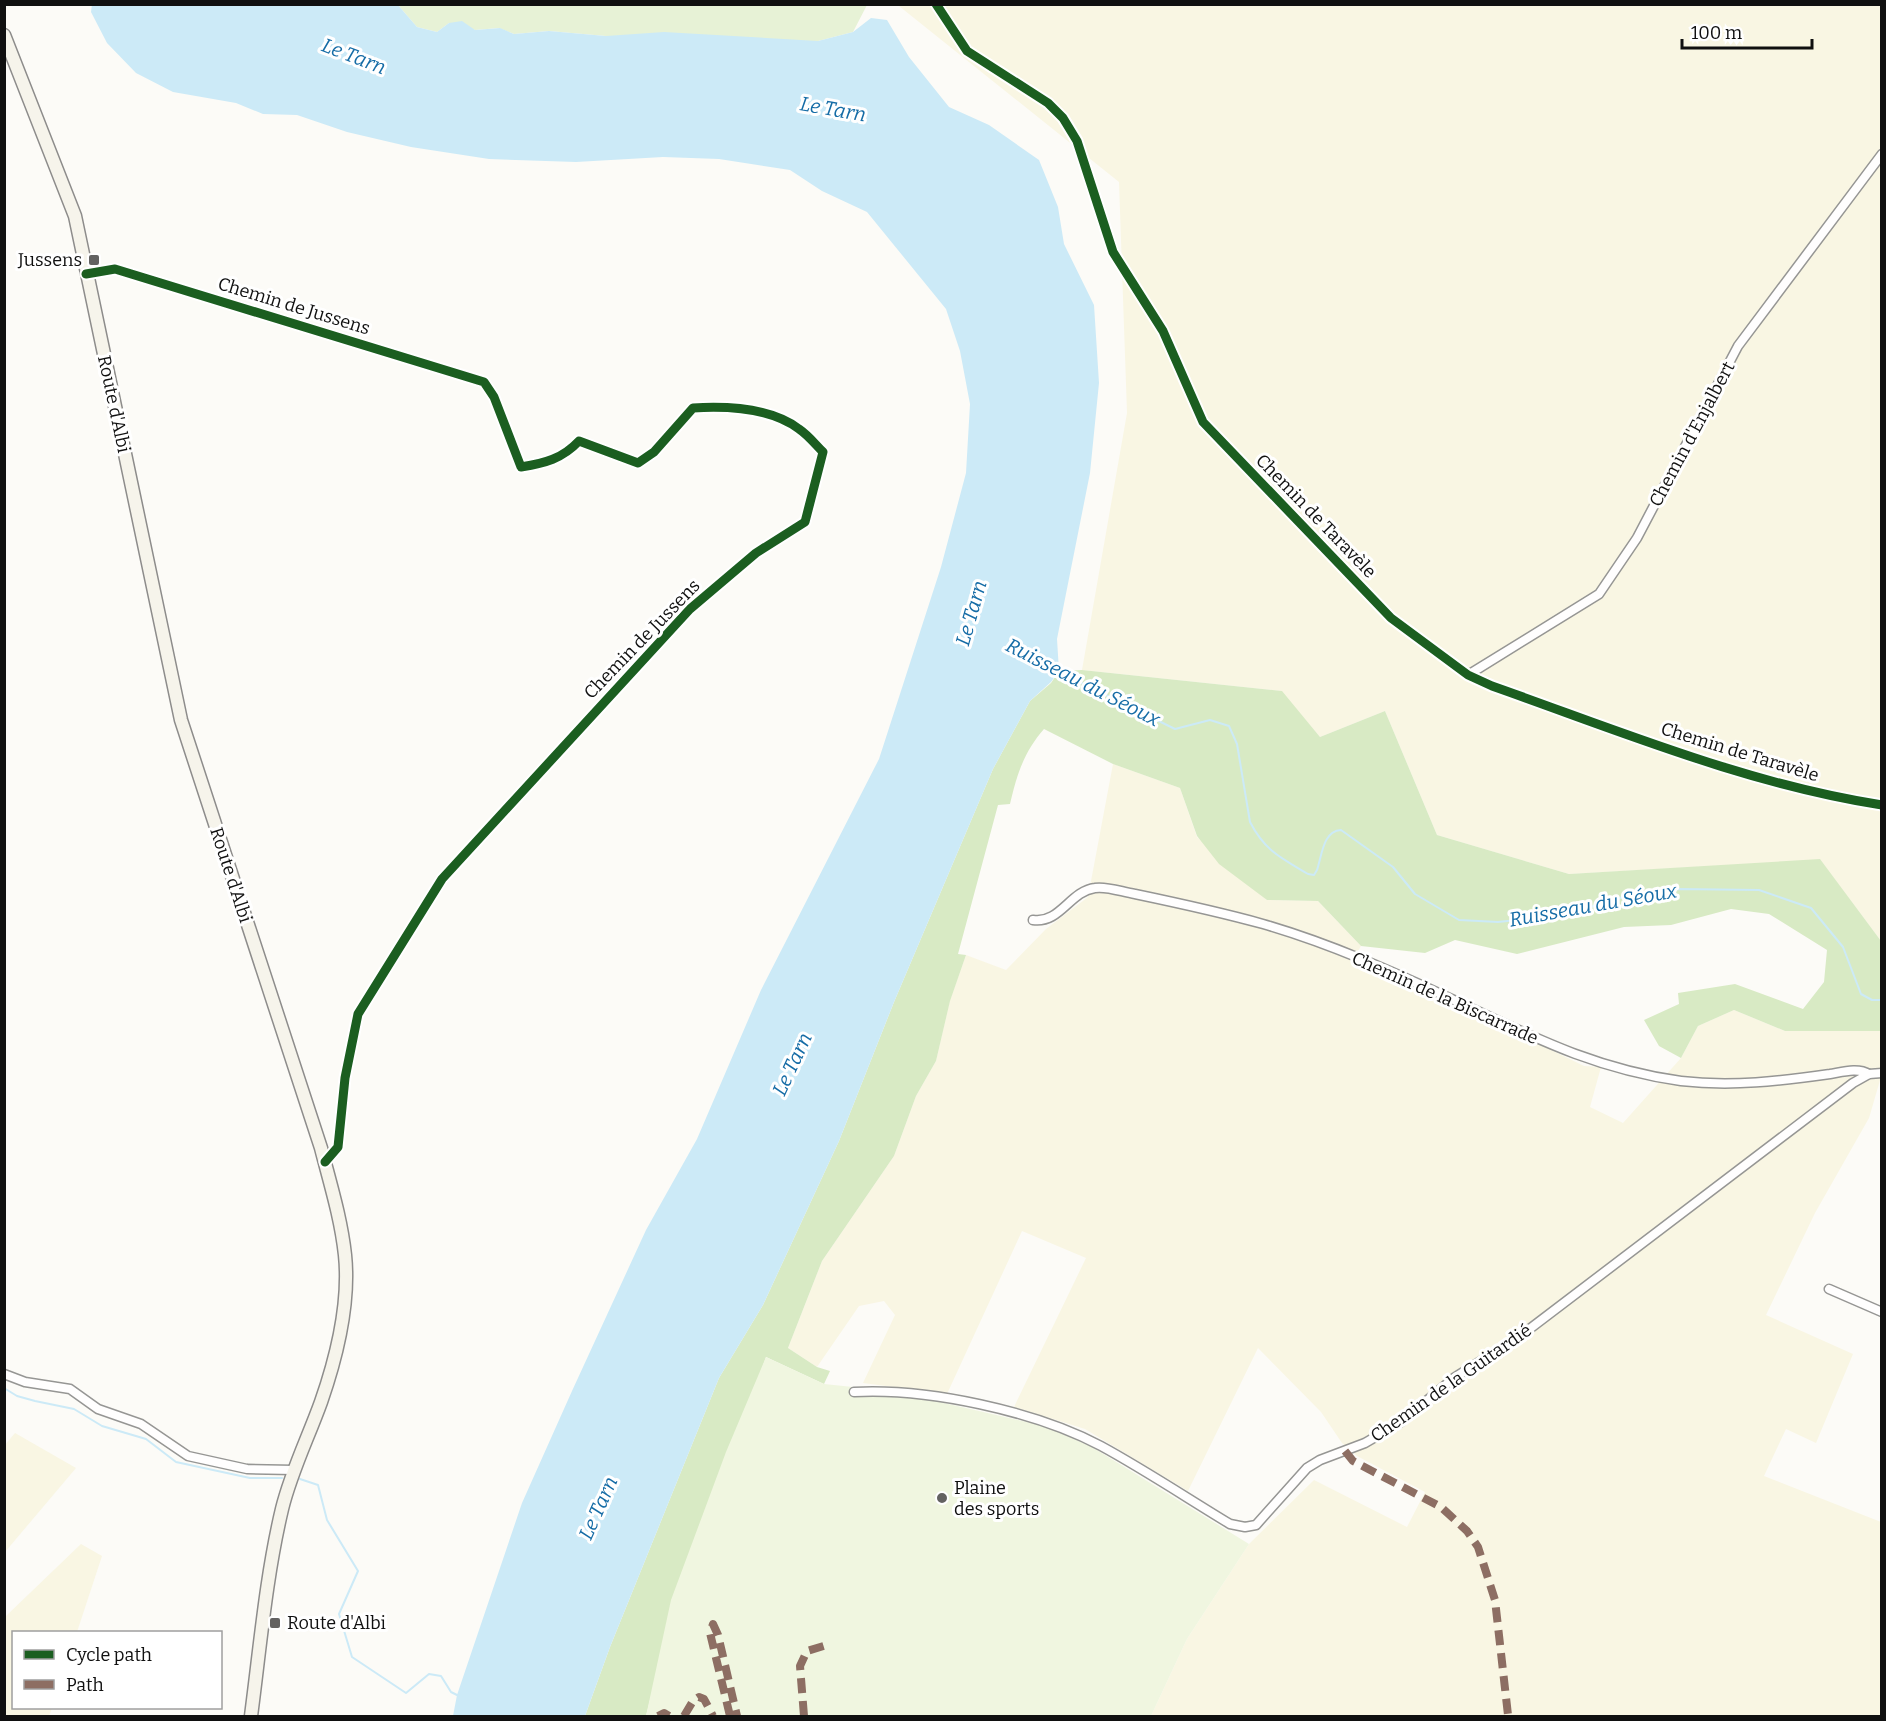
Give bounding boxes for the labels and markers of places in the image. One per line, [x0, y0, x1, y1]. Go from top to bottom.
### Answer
place label: Jussens [17, 249, 82, 271]
marker: Jussens [87, 253, 101, 267]
place label: Plaine des sports [954, 1477, 1039, 1520]
marker: Plaine des sports [935, 1491, 949, 1505]
place label: Route d'Albi [287, 1612, 386, 1634]
marker: Route d'Albi [268, 1616, 282, 1630]

